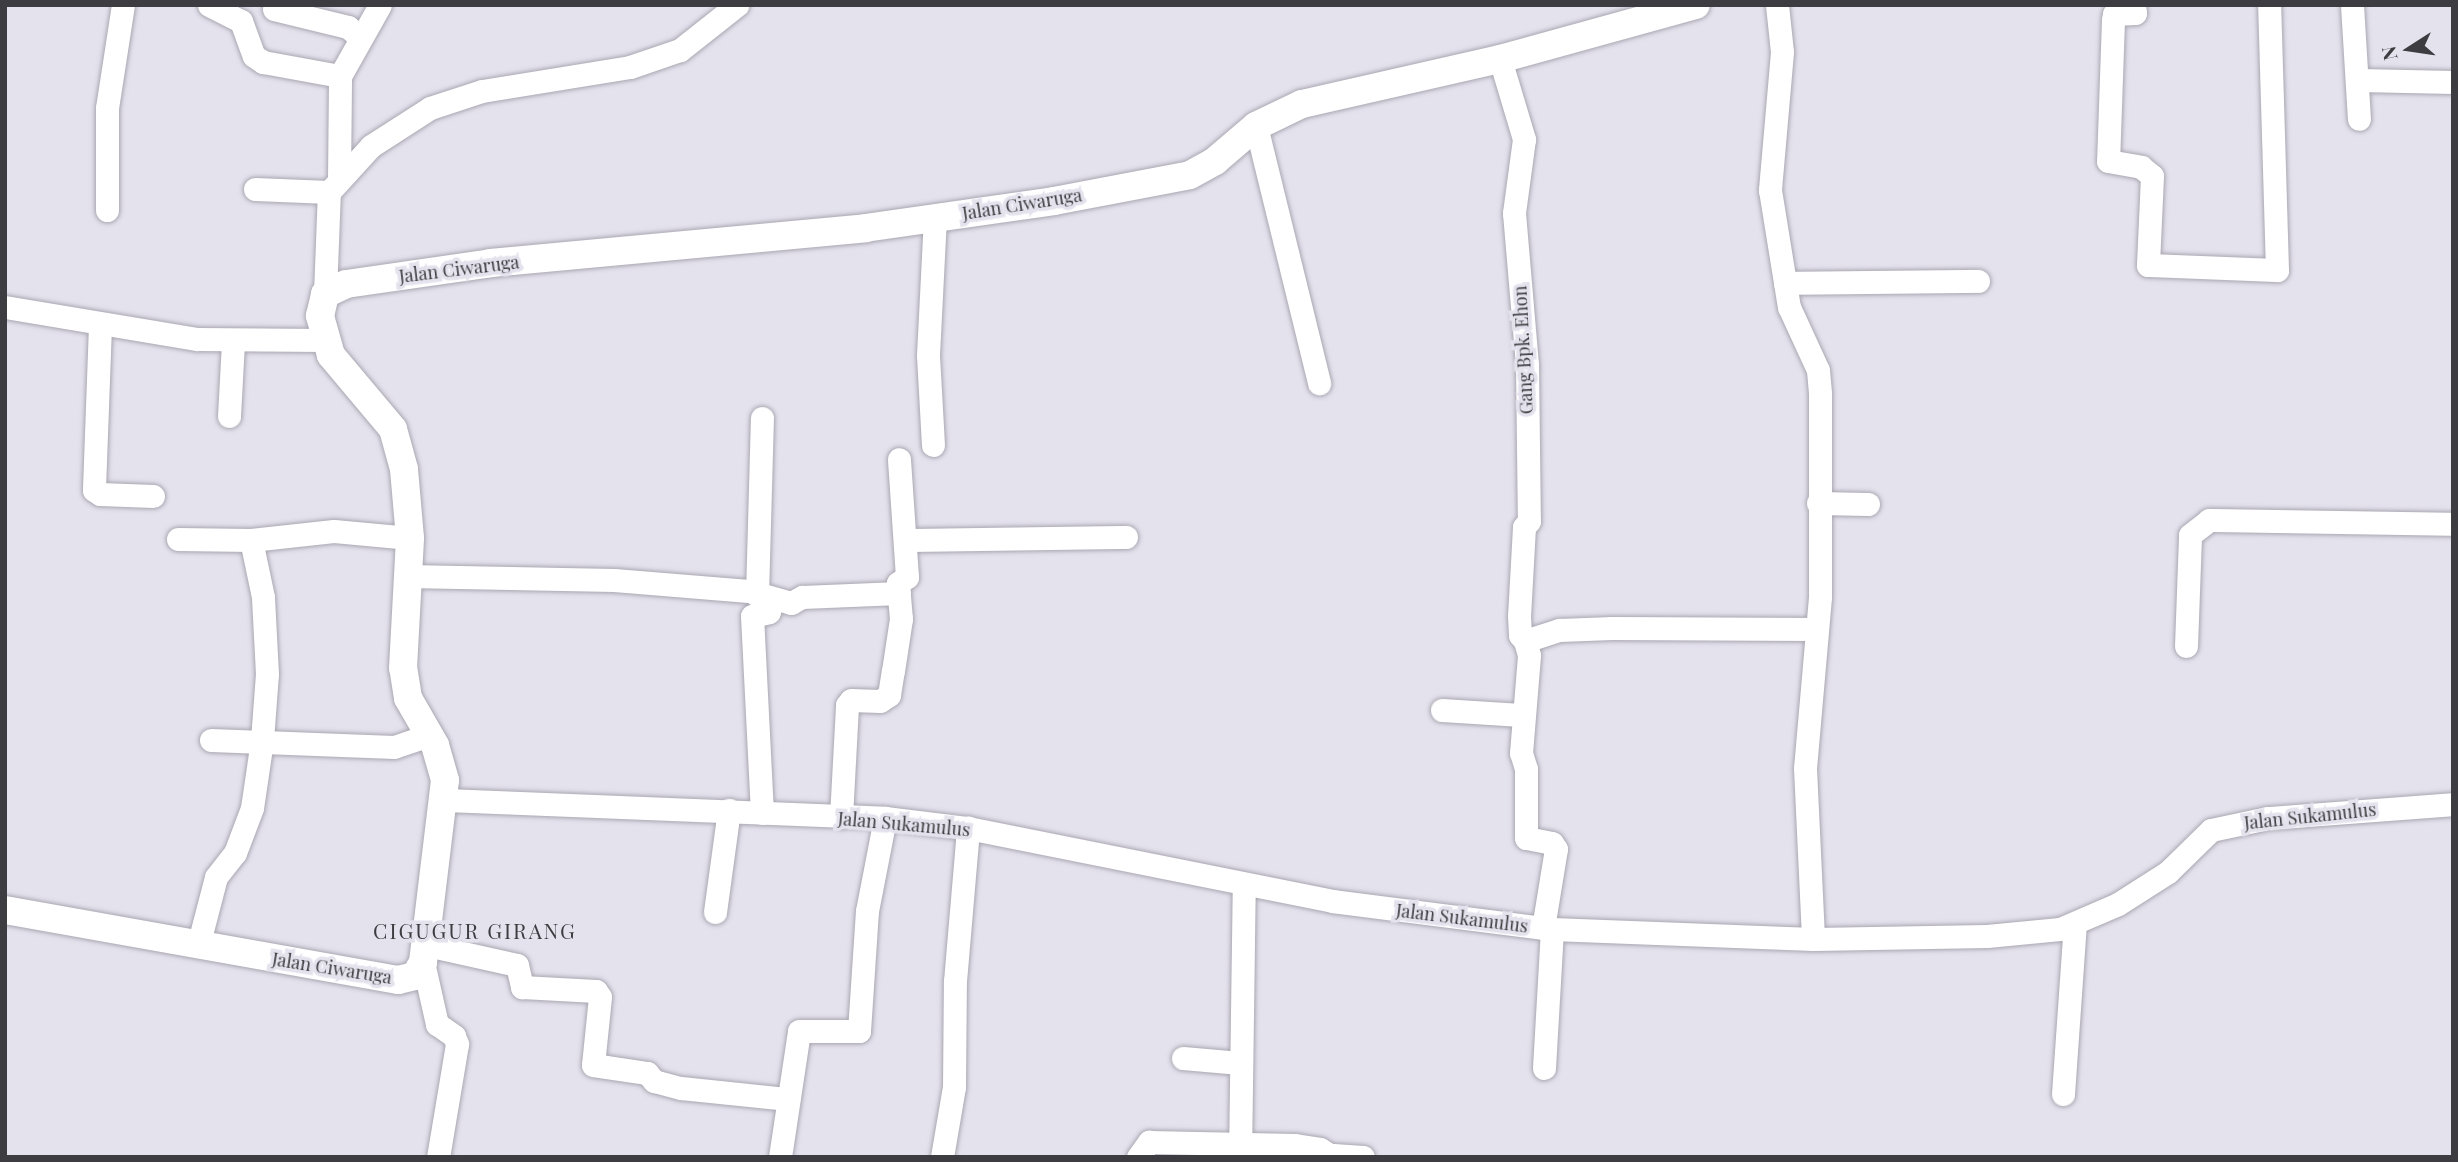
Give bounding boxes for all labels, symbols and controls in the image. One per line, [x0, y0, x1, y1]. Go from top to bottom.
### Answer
north arrow [2374, 14, 2444, 84]
text: N [2374, 44, 2403, 63]
street label: Jalan Ciwaruga [961, 184, 1083, 224]
street label: Jalan Ciwaruga [398, 251, 520, 287]
street label: Gang Bpk. Ehon [1509, 285, 1537, 415]
street label: Jalan Sukamulus [2243, 798, 2377, 834]
street label: Jalan Sukamulus [837, 807, 971, 841]
street label: Jalan Sukamulus [1395, 899, 1529, 937]
district label: CIGUGUR GIRANG [375, 917, 575, 943]
street label: Jalan Ciwaruga [271, 948, 393, 988]

